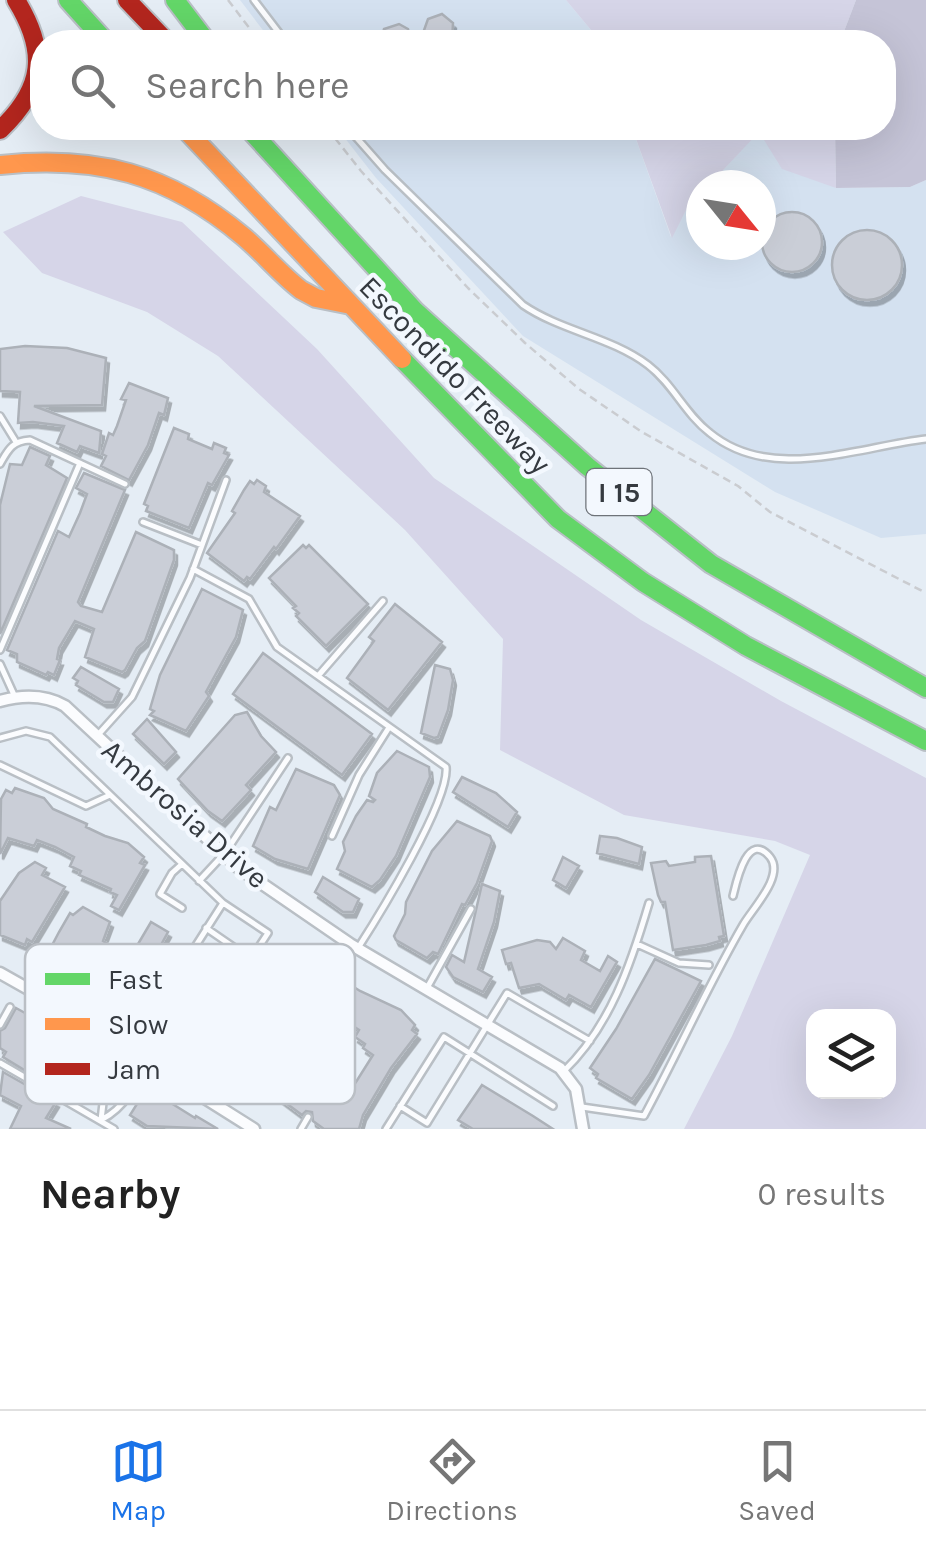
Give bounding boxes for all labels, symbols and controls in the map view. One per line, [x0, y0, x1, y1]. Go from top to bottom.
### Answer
search box [30, 30, 896, 140]
icon: search [65, 58, 120, 113]
text: Search here [145, 63, 349, 108]
north arrow [686, 170, 776, 260]
street label: Escondido Freeway [352, 269, 558, 481]
road number: I 15 [586, 469, 652, 515]
street label: Ambrosia Drive [94, 732, 276, 896]
legend [25, 944, 355, 1104]
text: Fast [108, 963, 163, 996]
text: Slow [108, 1008, 168, 1041]
map controls [806, 1009, 896, 1099]
button: layers [806, 1009, 896, 1099]
text: Jam [108, 1053, 161, 1086]
text: Nearby [40, 1169, 180, 1219]
text: 0 results [757, 1176, 886, 1213]
tab: Map [110, 1434, 166, 1527]
tab: Directions [386, 1434, 518, 1527]
tab: Saved [738, 1434, 816, 1527]

